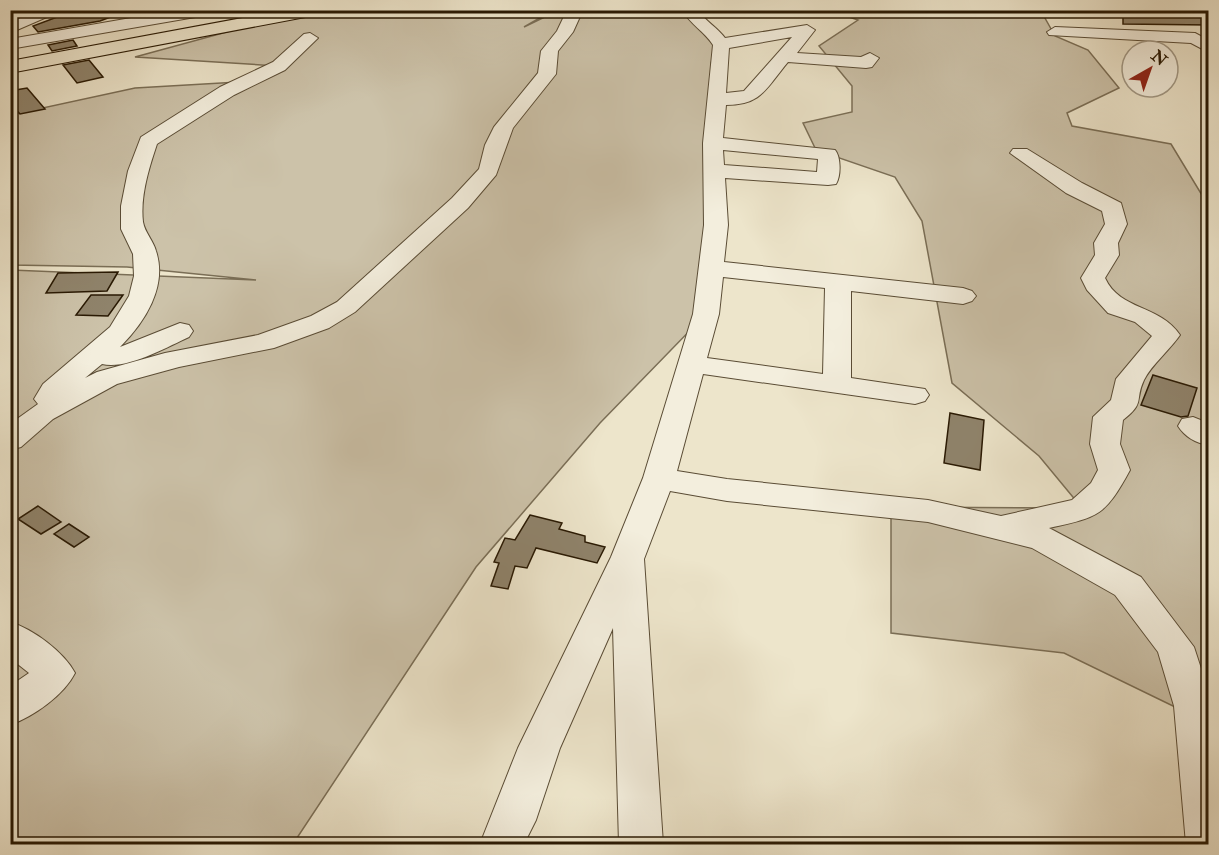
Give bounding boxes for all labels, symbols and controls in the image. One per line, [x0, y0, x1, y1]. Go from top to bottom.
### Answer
north arrow [1120, 39, 1180, 99]
text: N [1146, 45, 1171, 71]

